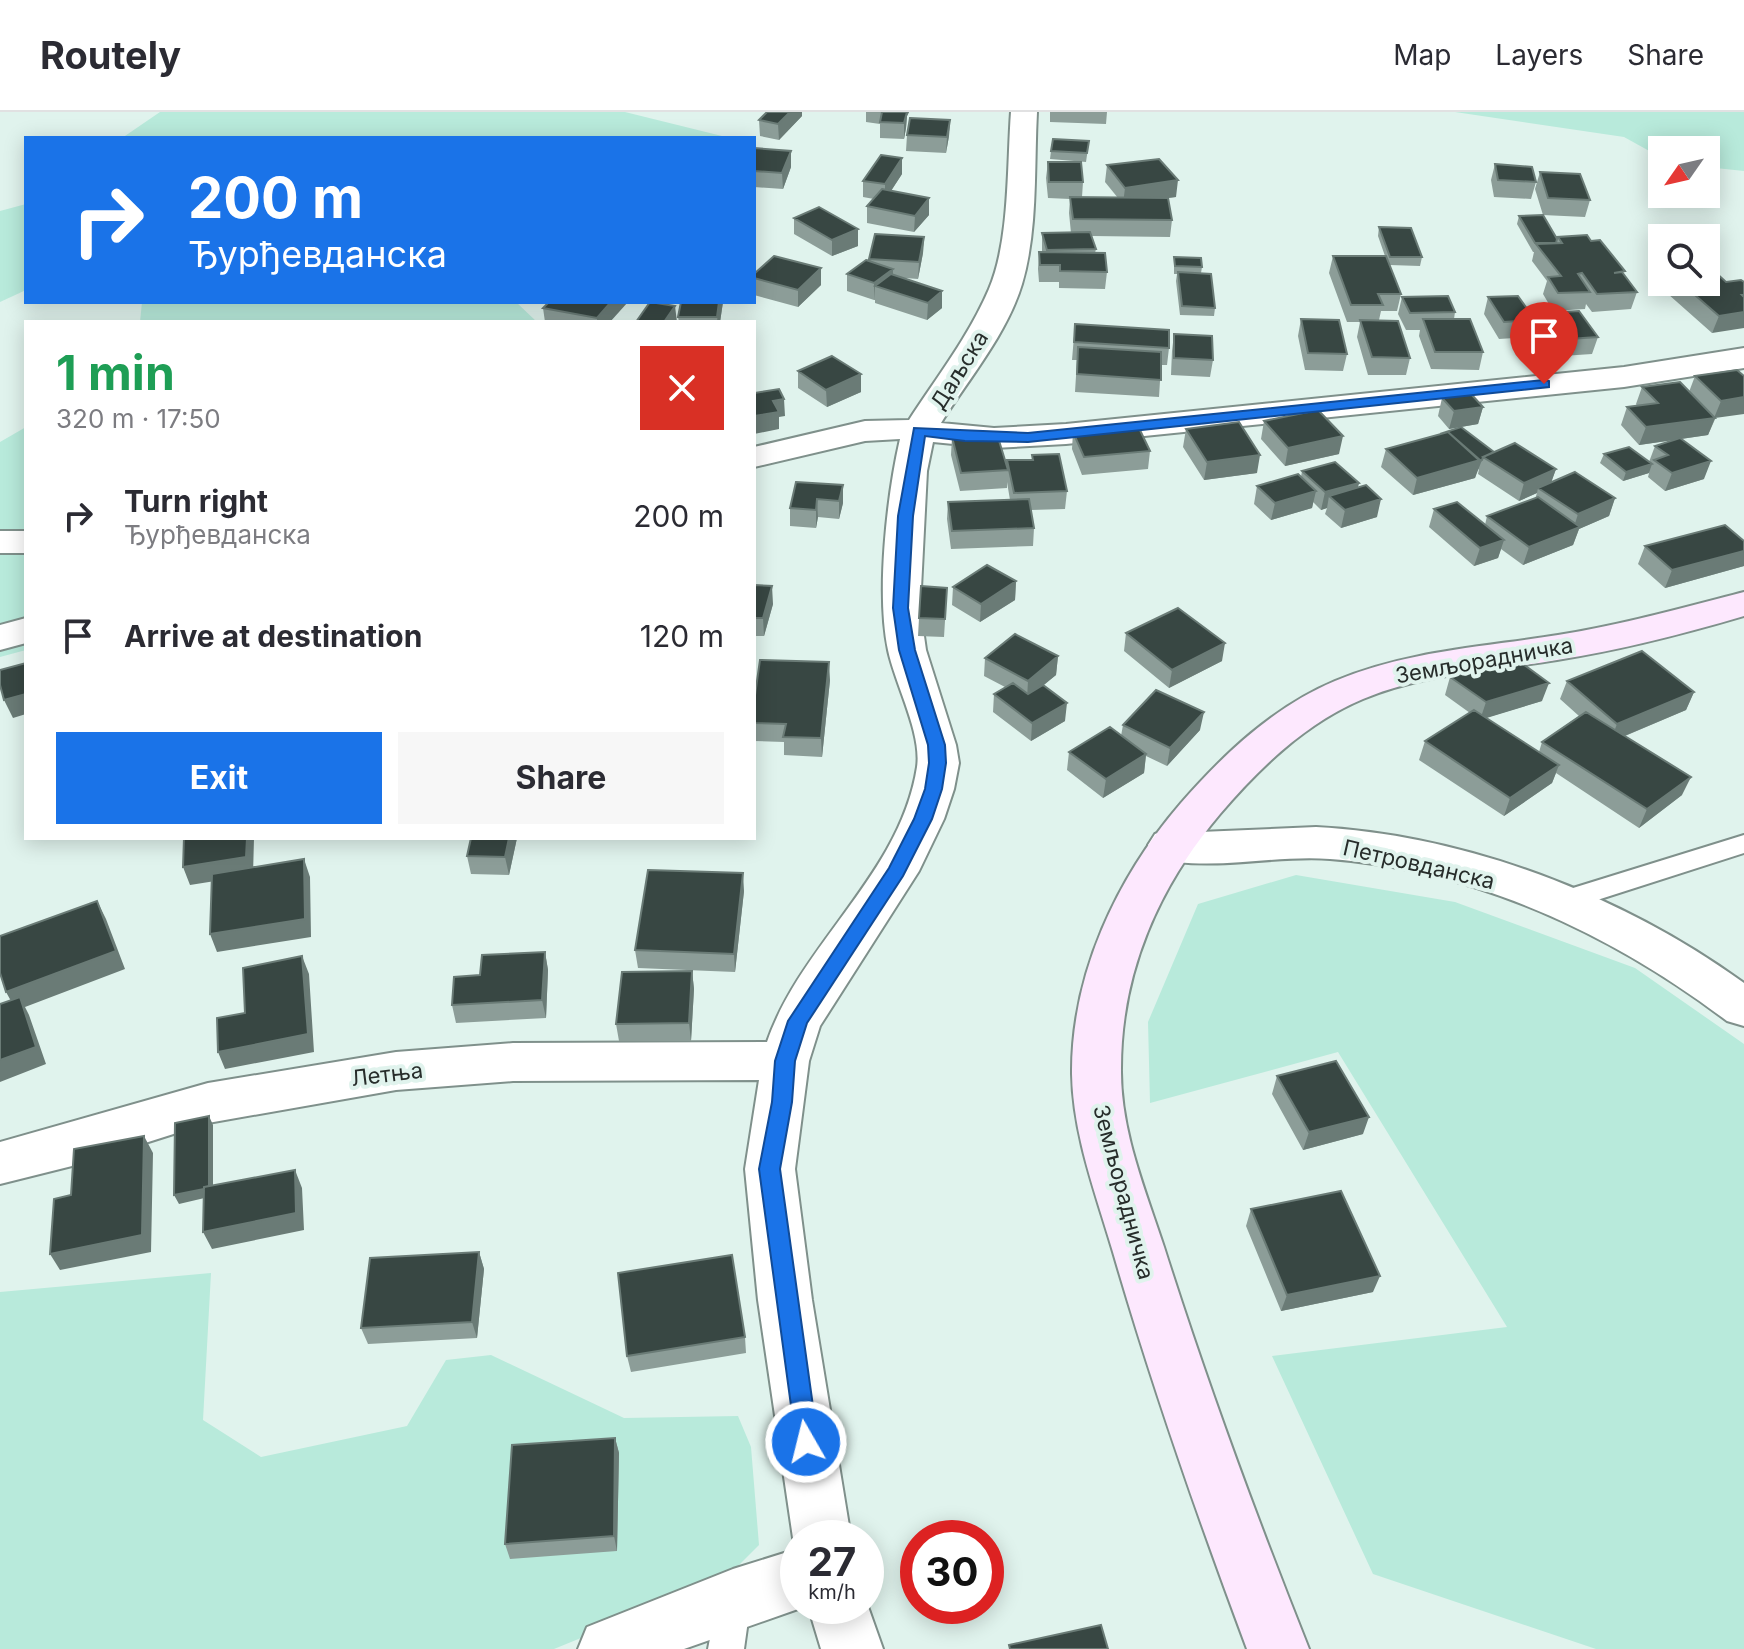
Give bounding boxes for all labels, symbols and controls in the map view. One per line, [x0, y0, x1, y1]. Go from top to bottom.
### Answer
text: Routely [40, 32, 181, 78]
text: Map [1393, 38, 1451, 72]
text: Layers [1495, 38, 1583, 72]
text: Share [1627, 38, 1704, 72]
north arrow [1648, 136, 1720, 208]
map controls [1648, 136, 1720, 296]
text: 200 m [188, 164, 363, 232]
icon: right [56, 168, 160, 272]
button: search [1648, 224, 1720, 296]
text: Ђурђевданска [188, 232, 447, 276]
pin [1510, 302, 1578, 384]
icon: arrive [1522, 314, 1566, 358]
street label: Даљска [925, 326, 993, 414]
text: 1 min [56, 343, 175, 402]
button: close [640, 346, 724, 430]
text: 320 m · 17:50 [56, 403, 221, 434]
text: Turn right [124, 483, 268, 519]
icon: right [56, 494, 100, 538]
text: 200 m [633, 498, 724, 534]
text: Ђурђевданска [124, 519, 311, 550]
icon: arrive [56, 614, 100, 658]
text: Arrive at destination [124, 618, 422, 654]
text: 120 m [640, 618, 724, 654]
street label: Земљорадничка [1393, 632, 1575, 688]
button: Exit [56, 732, 382, 824]
button: Share [398, 732, 724, 824]
street label: Петровданска [1341, 834, 1497, 894]
street label: Летња [350, 1057, 424, 1091]
street label: Земљорадничка [1088, 1102, 1160, 1282]
position arrow [764, 1400, 848, 1484]
speed limit sign: 30 [900, 1520, 1004, 1624]
text: 27 [808, 1537, 856, 1586]
text: km/h [808, 1580, 856, 1604]

